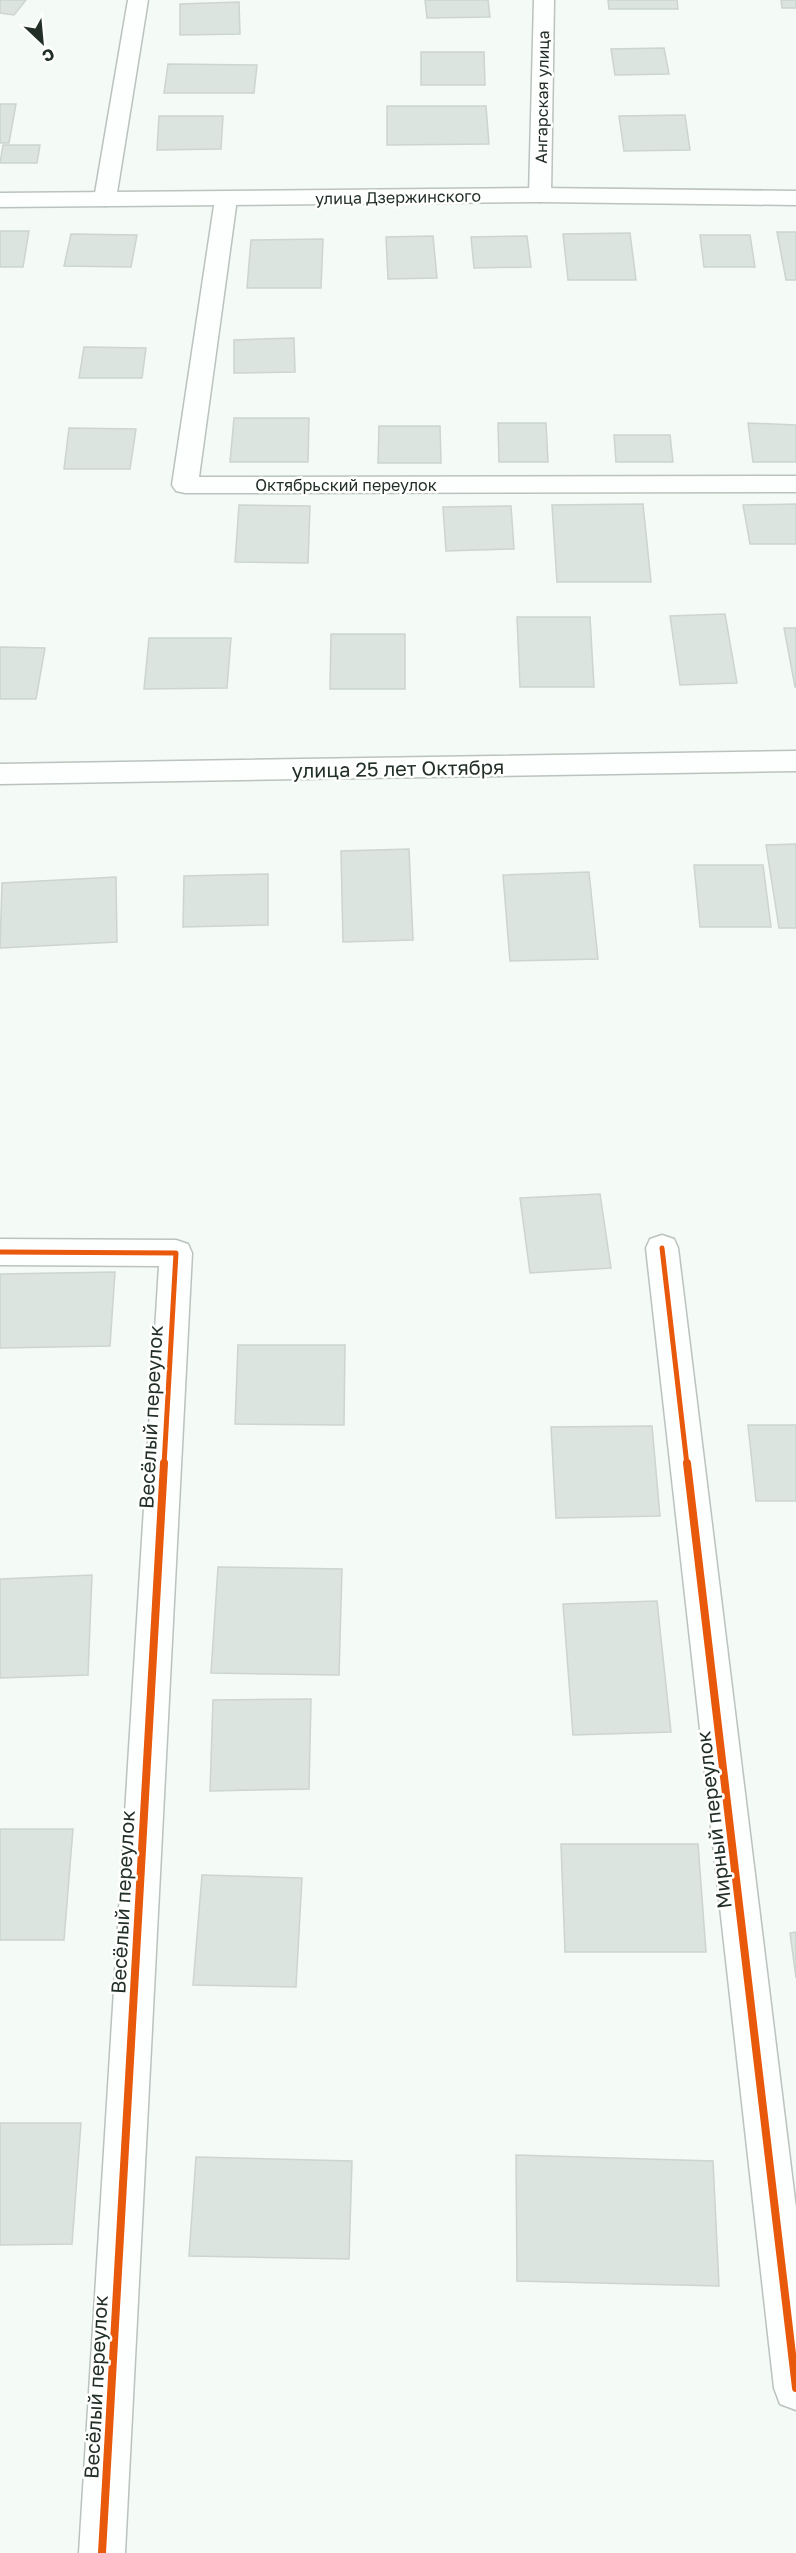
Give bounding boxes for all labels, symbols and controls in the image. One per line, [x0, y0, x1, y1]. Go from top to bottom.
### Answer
north arrow [12, 12, 72, 72]
street label: Ангарская улица [531, 30, 553, 164]
text: С [39, 44, 58, 67]
street label: улица Дзержинского [315, 186, 481, 208]
street label: Октябрьский переулок [255, 475, 437, 495]
street label: улица 25 лет Октября [292, 754, 504, 782]
street label: Весёлый переулок [133, 1325, 167, 1509]
street label: Мирный переулок [690, 1730, 736, 1910]
street label: Весёлый переулок [105, 1810, 139, 1994]
street label: Весёлый переулок [78, 2295, 112, 2479]

